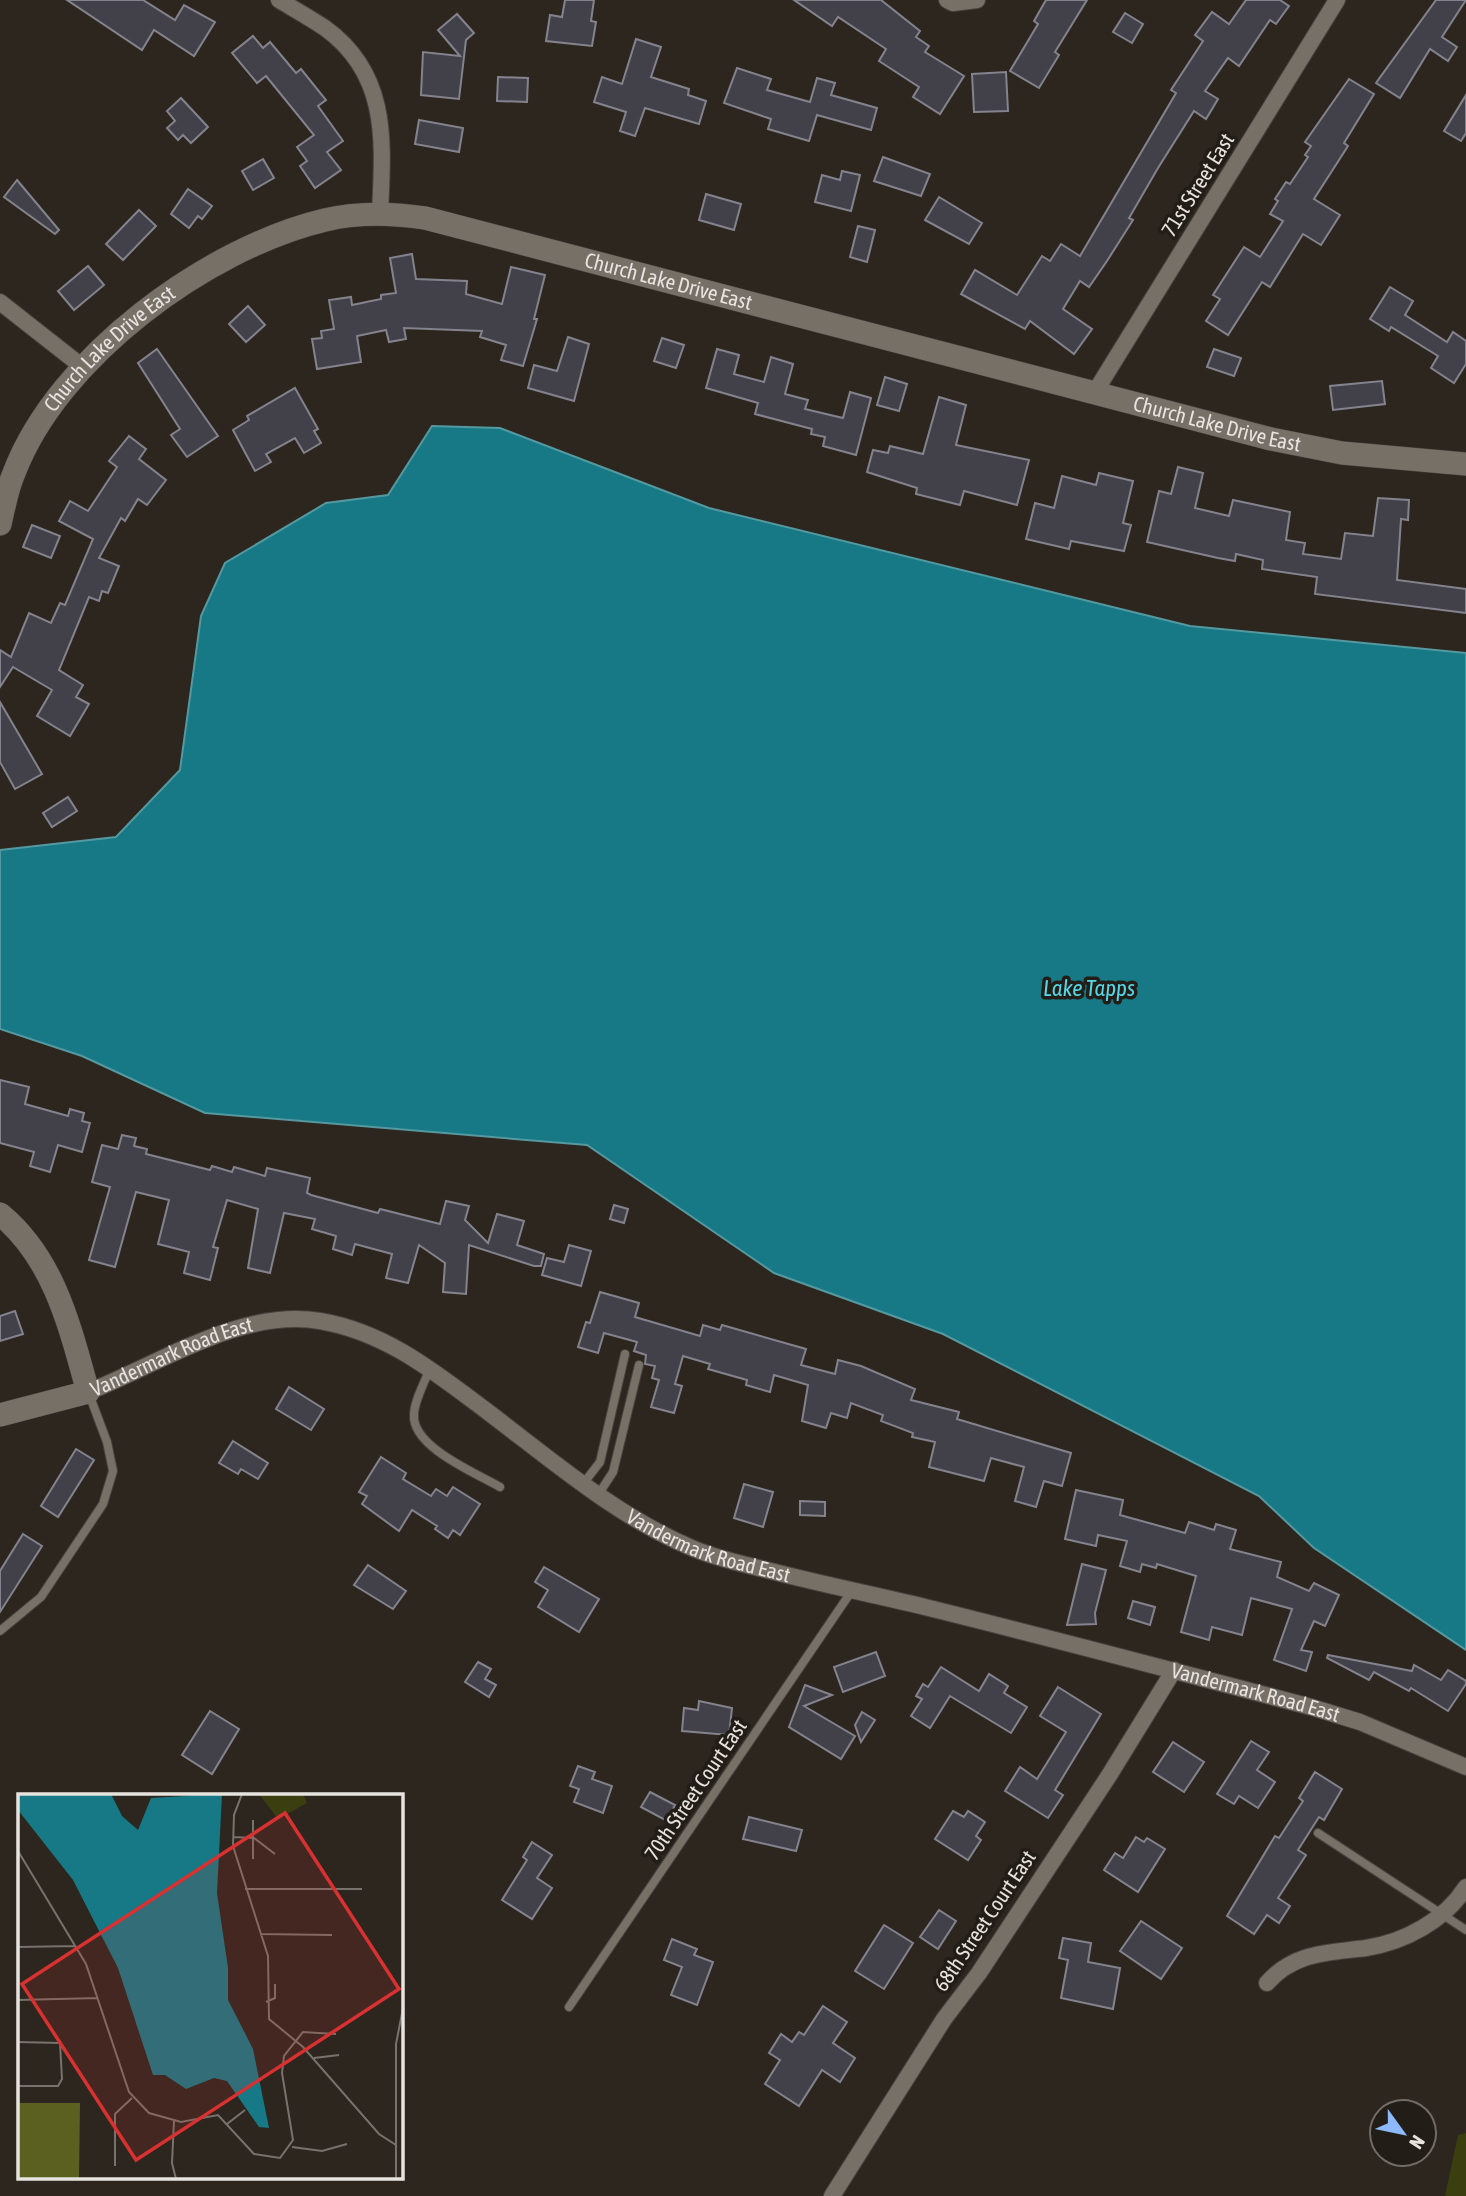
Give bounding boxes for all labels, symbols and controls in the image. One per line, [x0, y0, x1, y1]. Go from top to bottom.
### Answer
street label: 71st Street East [1156, 128, 1238, 241]
street label: Church Lake Drive East [582, 247, 755, 314]
street label: Church Lake Drive East [38, 280, 179, 416]
street label: Church Lake Drive East [1131, 391, 1303, 456]
water label: Lake Tapps [1043, 975, 1135, 1001]
street label: Vandermark Road East [87, 1312, 255, 1401]
street label: Vandermark Road East [622, 1504, 793, 1586]
street label: Vandermark Road East [1169, 1658, 1343, 1726]
street label: 70th Street Court East [639, 1715, 751, 1864]
inset map [18, 1794, 402, 2178]
street label: 68th Street Court East [928, 1846, 1040, 1995]
north arrow [1368, 2098, 1438, 2168]
text: N [1405, 2132, 1430, 2153]

